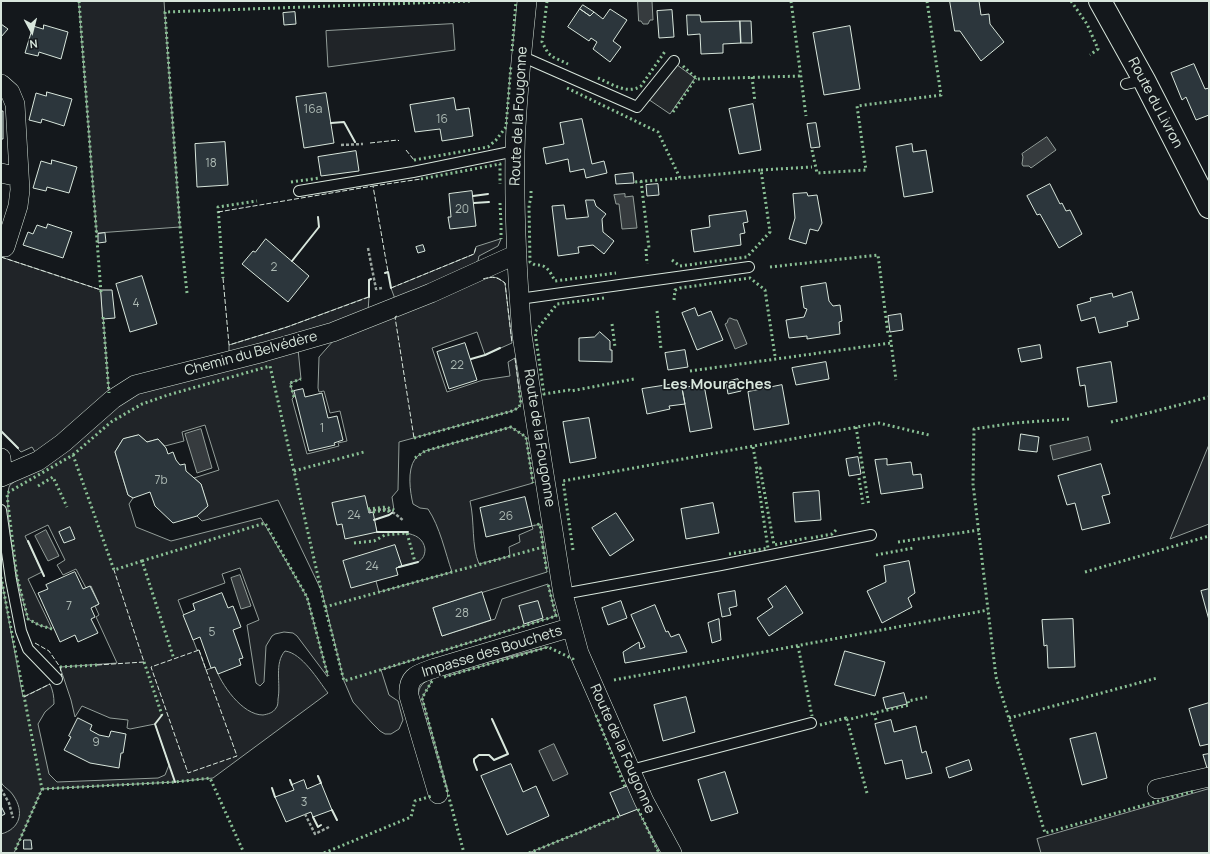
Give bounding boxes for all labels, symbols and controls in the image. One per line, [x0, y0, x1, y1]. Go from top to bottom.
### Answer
north arrow [12, 12, 52, 52]
text: N [29, 36, 38, 52]
street label: Route de la Fougonne [507, 46, 531, 186]
street label: Route du Livron [1124, 55, 1186, 151]
house number: 16a [304, 103, 322, 117]
house number: 16 [436, 113, 448, 127]
house number: 18 [205, 157, 217, 171]
house number: 20 [455, 203, 469, 217]
house number: 2 [271, 261, 277, 275]
house number: 4 [132, 297, 140, 311]
street label: Chemin du Belvédère [183, 328, 319, 380]
house number: 22 [450, 359, 464, 373]
street label: Route de la Fougonne [520, 368, 558, 508]
district label: Les Mouraches [662, 376, 772, 394]
house number: 1 [320, 422, 324, 436]
house number: 7b [154, 474, 168, 488]
house number: 24 [347, 509, 361, 523]
house number: 26 [499, 510, 513, 524]
house number: 24 [365, 560, 379, 574]
house number: 7 [66, 600, 72, 614]
house number: 28 [455, 607, 469, 621]
street label: Impasse des Bouchets [420, 623, 564, 681]
house number: 5 [209, 626, 215, 640]
street label: Route de la Fougonne [586, 682, 658, 816]
house number: 9 [92, 736, 100, 750]
house number: 3 [301, 796, 307, 810]

